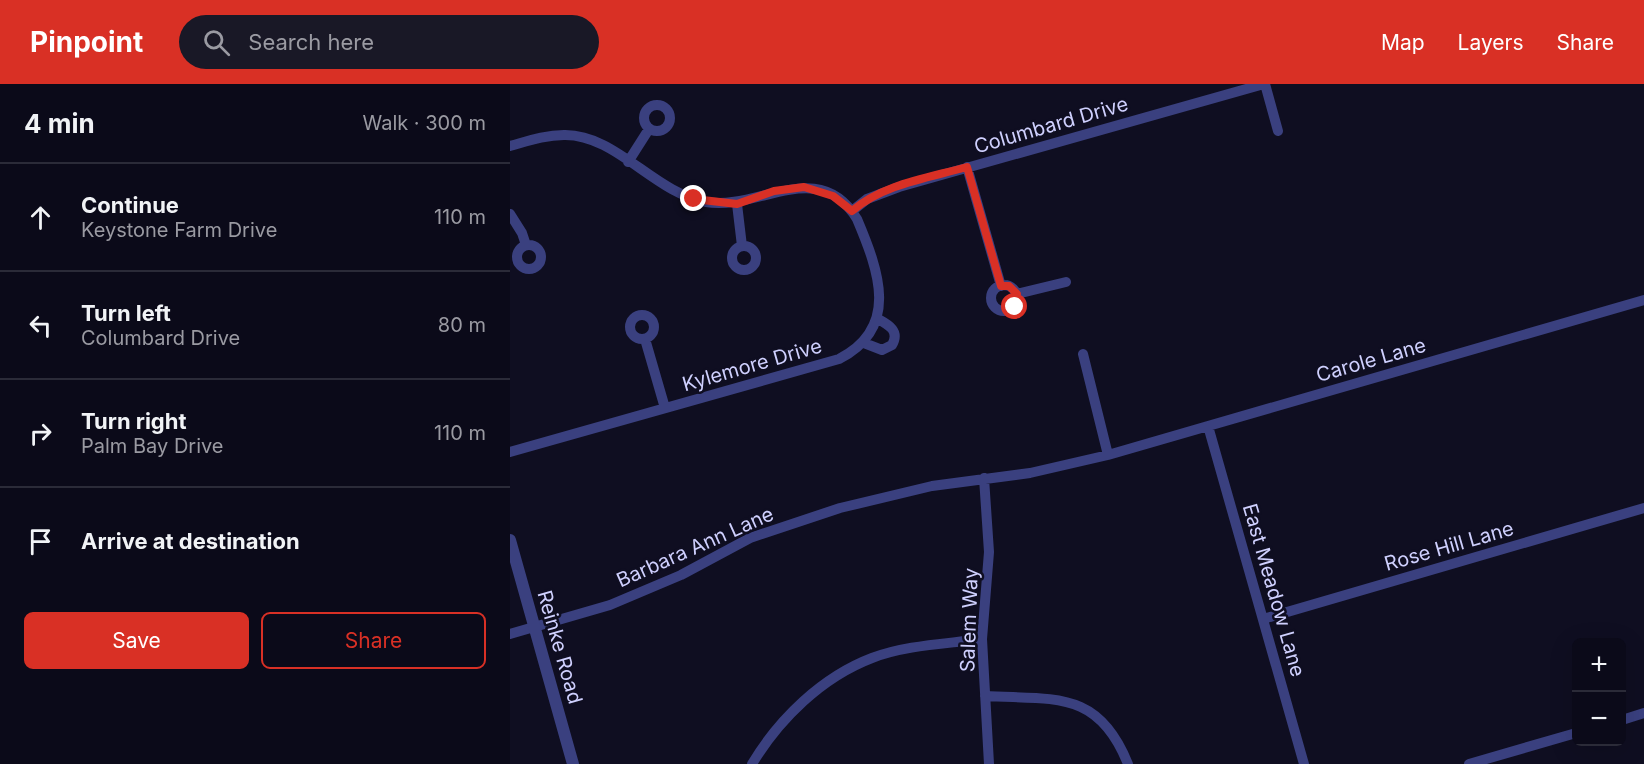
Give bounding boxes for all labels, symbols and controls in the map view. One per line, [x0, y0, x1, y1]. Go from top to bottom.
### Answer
search box [179, 15, 599, 69]
text: Pinpoint [30, 25, 143, 59]
icon: search [200, 26, 233, 59]
text: Search here [248, 29, 374, 55]
text: Map [1381, 30, 1425, 55]
text: Layers [1458, 30, 1524, 55]
text: Share [1557, 30, 1614, 55]
street label: Columbard Drive [971, 92, 1131, 158]
text: 4 min [24, 108, 95, 139]
text: Walk · 300 m [363, 111, 486, 135]
route end [680, 185, 706, 211]
text: Continue [81, 192, 179, 218]
icon: ahead [24, 201, 57, 234]
text: 110 m [434, 205, 486, 229]
text: Keystone Farm Drive [81, 218, 277, 242]
route start [1001, 293, 1027, 319]
text: Turn left [81, 300, 171, 326]
icon: left [24, 309, 57, 342]
text: 80 m [438, 313, 486, 337]
text: Columbard Drive [81, 326, 240, 350]
street label: Carole Lane [1313, 333, 1429, 387]
street label: Kylemore Drive [679, 334, 825, 396]
text: Turn right [81, 408, 187, 434]
icon: right [24, 417, 57, 450]
text: 110 m [434, 421, 486, 445]
text: Palm Bay Drive [81, 434, 224, 458]
street label: East Meadow Lane [1238, 501, 1310, 679]
street label: Barbara Ann Lane [613, 502, 777, 592]
street label: Rose Hill Lane [1382, 516, 1516, 576]
icon: arrive [24, 525, 57, 558]
text: Arrive at destination [81, 528, 300, 554]
street label: Salem Way [955, 567, 983, 673]
street label: Reinke Road [532, 587, 588, 707]
button: Save [24, 612, 249, 669]
button: Share [261, 612, 486, 669]
map controls [1572, 638, 1626, 746]
button: + [1572, 638, 1626, 692]
button: − [1572, 692, 1626, 746]

